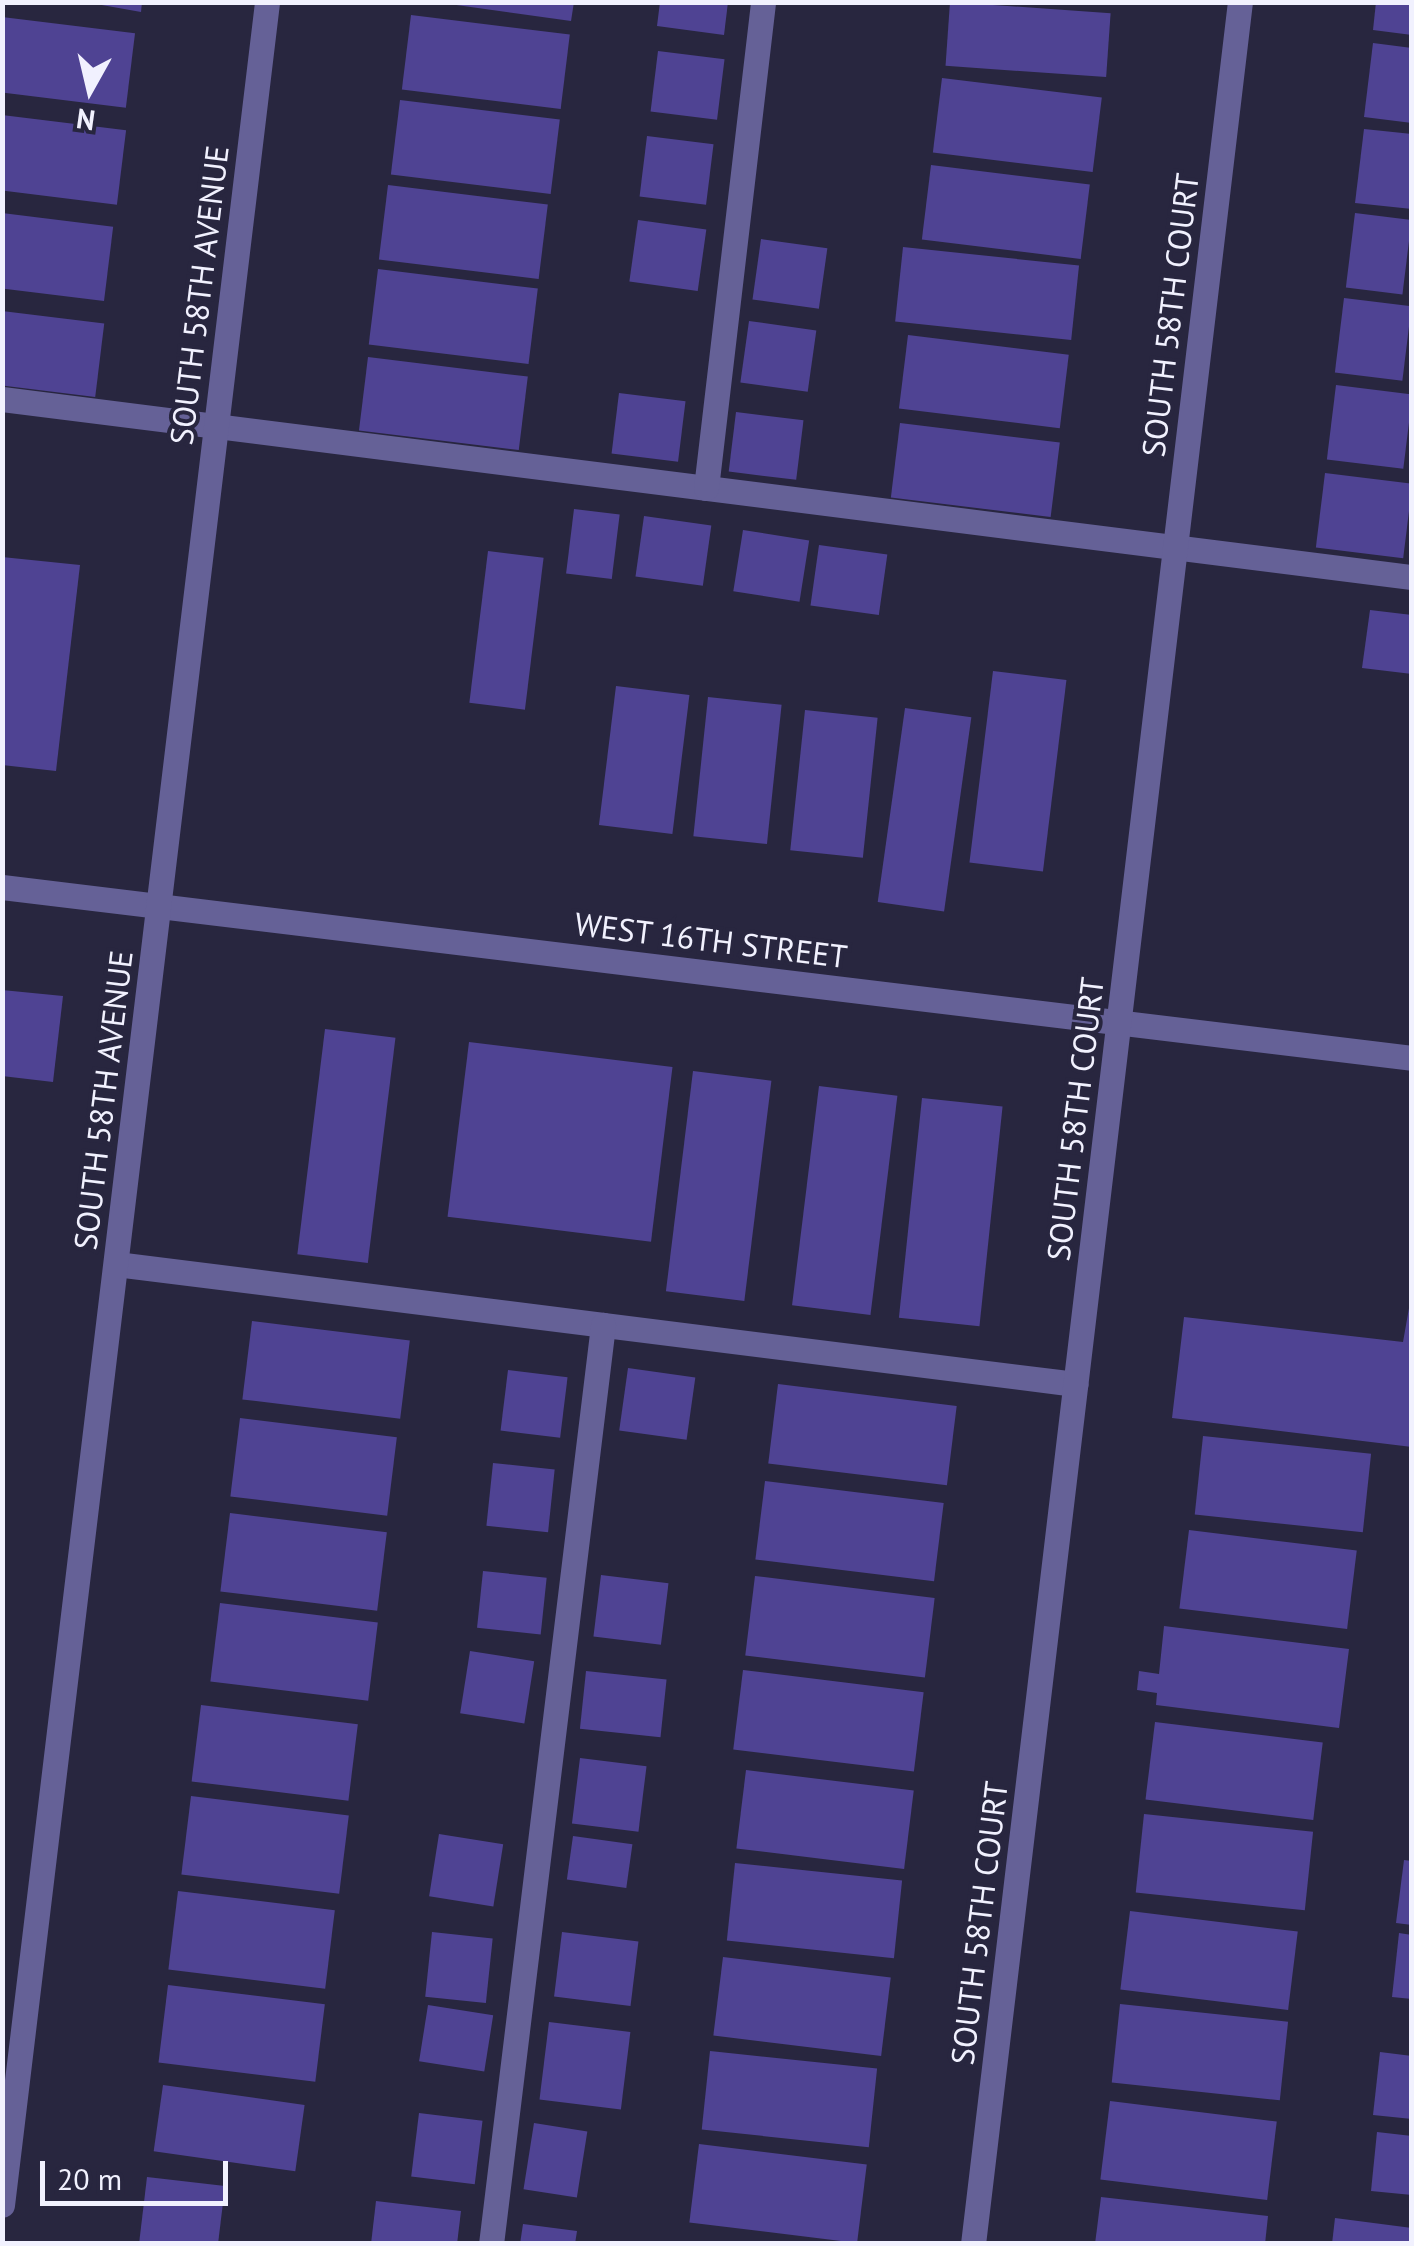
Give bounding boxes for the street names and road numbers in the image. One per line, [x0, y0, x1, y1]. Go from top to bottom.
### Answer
street label: SOUTH 58TH AVENUE [162, 143, 236, 447]
street label: SOUTH 58TH COURT [1134, 171, 1206, 459]
street label: WEST 16TH STREET [572, 904, 850, 976]
street label: SOUTH 58TH AVENUE [66, 948, 140, 1252]
street label: SOUTH 58TH COURT [1039, 975, 1111, 1263]
street label: SOUTH 58TH COURT [943, 1779, 1015, 2067]

